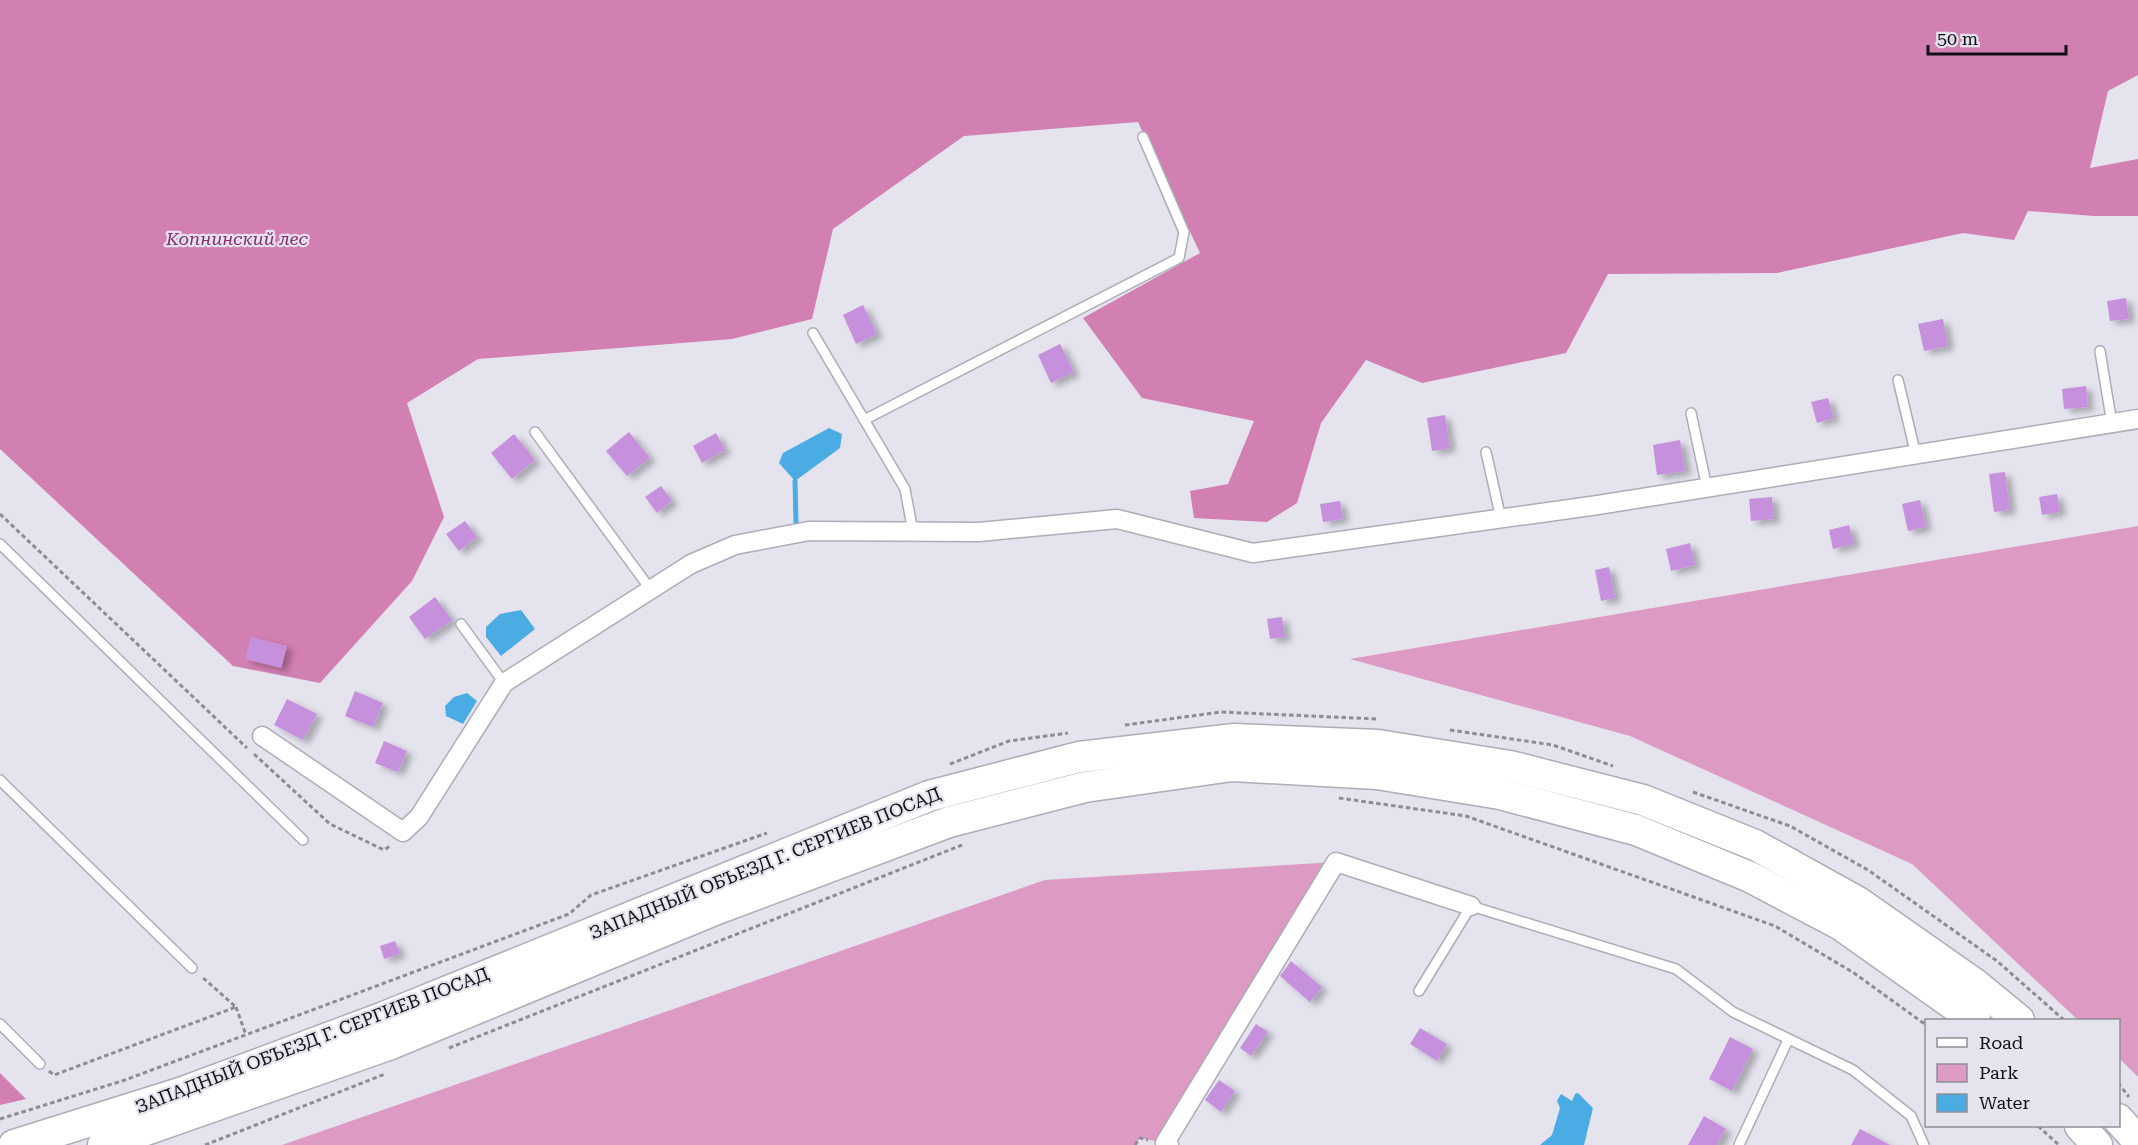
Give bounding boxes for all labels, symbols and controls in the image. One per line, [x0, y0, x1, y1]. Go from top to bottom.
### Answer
scale bar [1928, 18, 2066, 56]
text: 50 m [1937, 28, 1978, 49]
park label: Копнинский лес [165, 228, 308, 249]
street label: ЗАПАДНЫЙ ОБЪЕЗД Г. СЕРГИЕВ ПОСАД [586, 783, 944, 943]
street label: ЗАПАДНЫЙ ОБЪЕЗД Г. СЕРГИЕВ ПОСАД [132, 963, 492, 1117]
legend [1925, 1019, 2120, 1127]
text: Road [1979, 1032, 2024, 1053]
text: Park [1979, 1062, 2019, 1083]
text: Water [1979, 1092, 2030, 1113]

